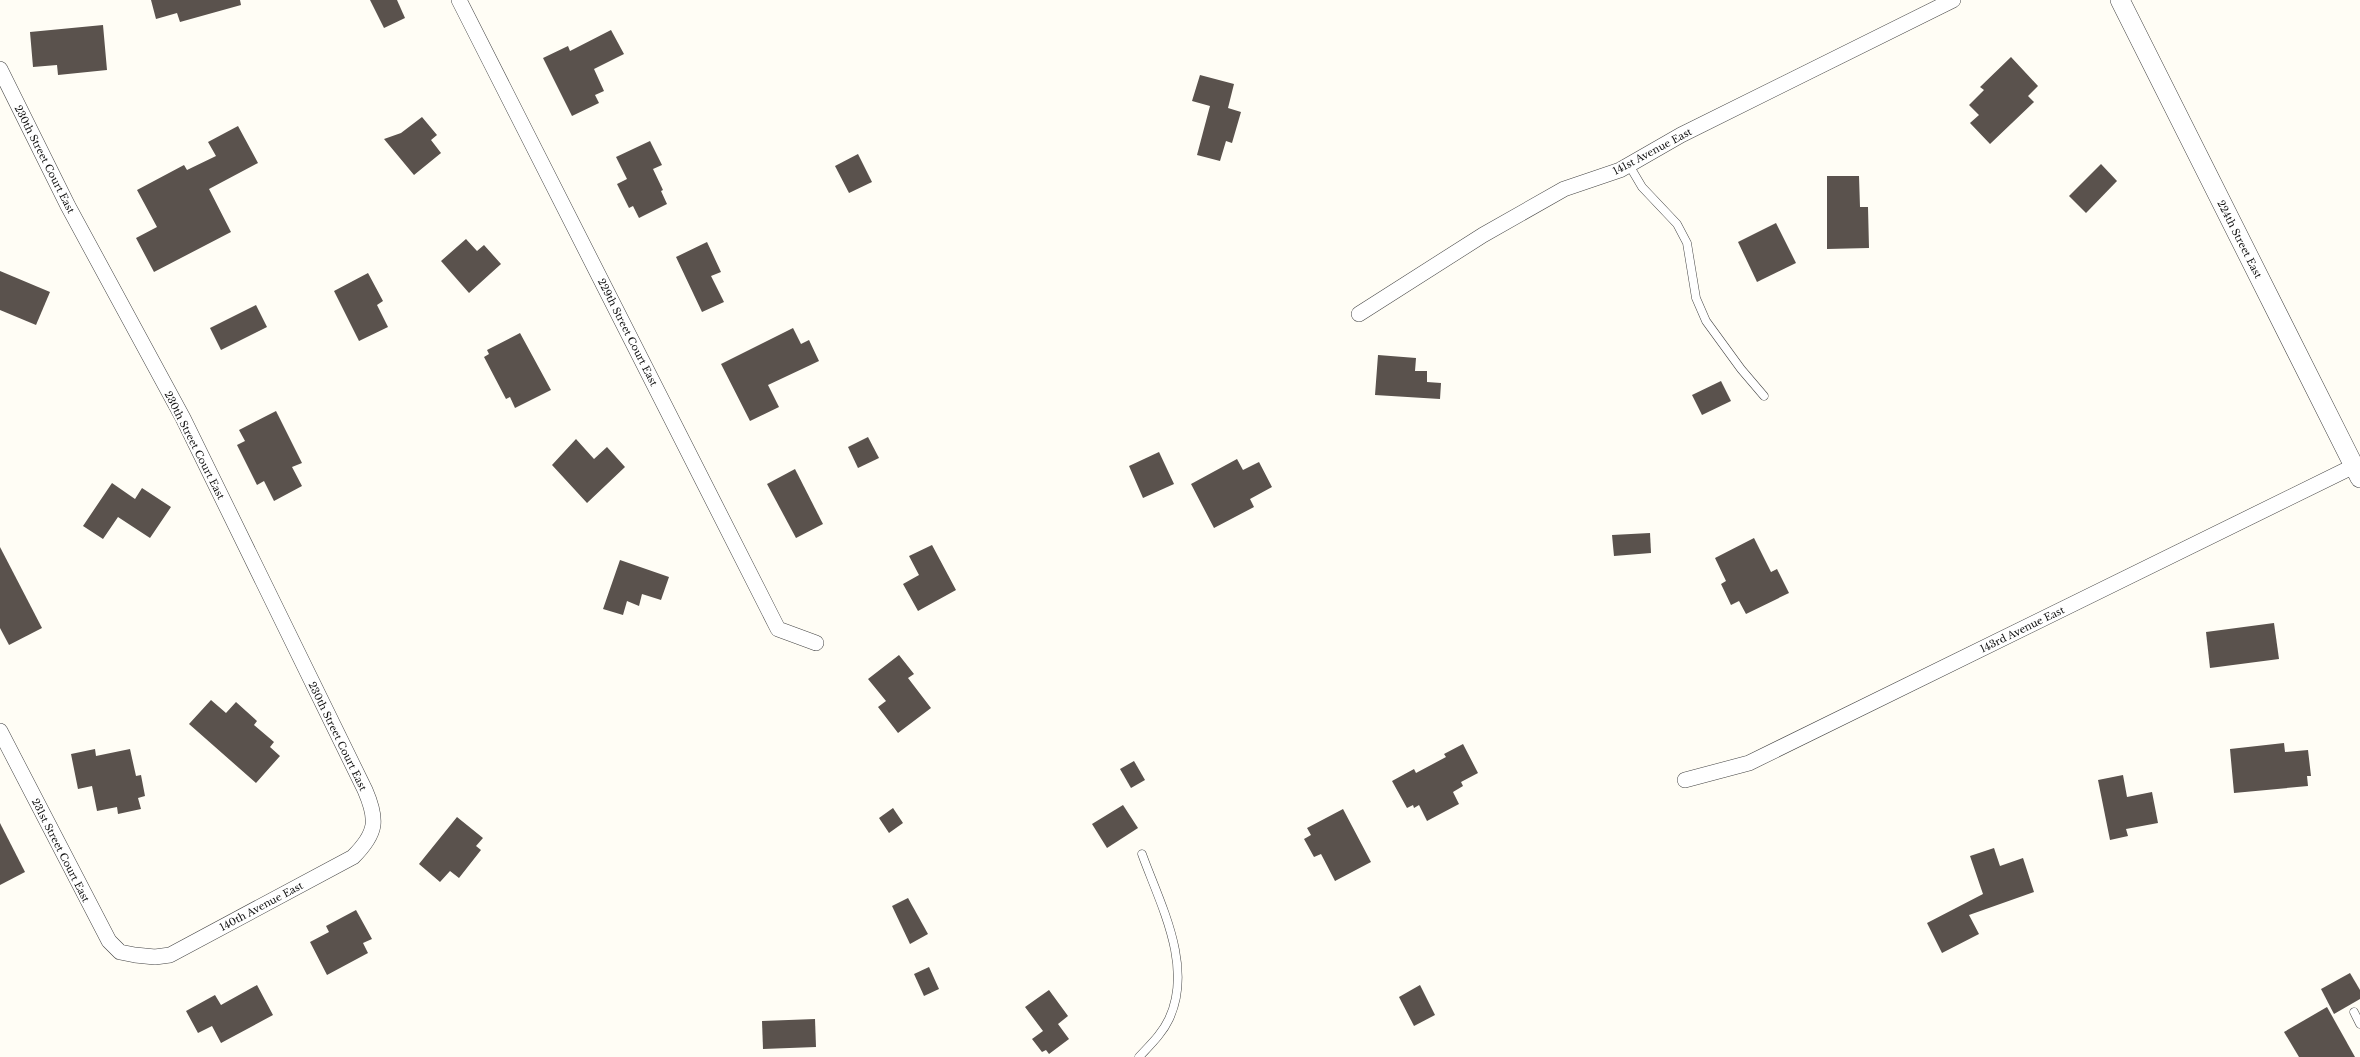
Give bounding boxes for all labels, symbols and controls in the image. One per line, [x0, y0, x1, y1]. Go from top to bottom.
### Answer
street label: 230th Street Court East [12, 103, 78, 216]
street label: 141st Avenue East [1610, 125, 1694, 178]
street label: 224th Street East [2214, 198, 2265, 281]
street label: 229th Street Court East [595, 276, 660, 388]
street label: 230th Street Court East [162, 389, 228, 502]
street label: 143rd Avenue East [1978, 603, 2067, 656]
street label: 230th Street Court East [305, 680, 370, 793]
street label: 231st Street Court East [29, 796, 92, 904]
street label: 140th Avenue East [217, 879, 305, 934]

